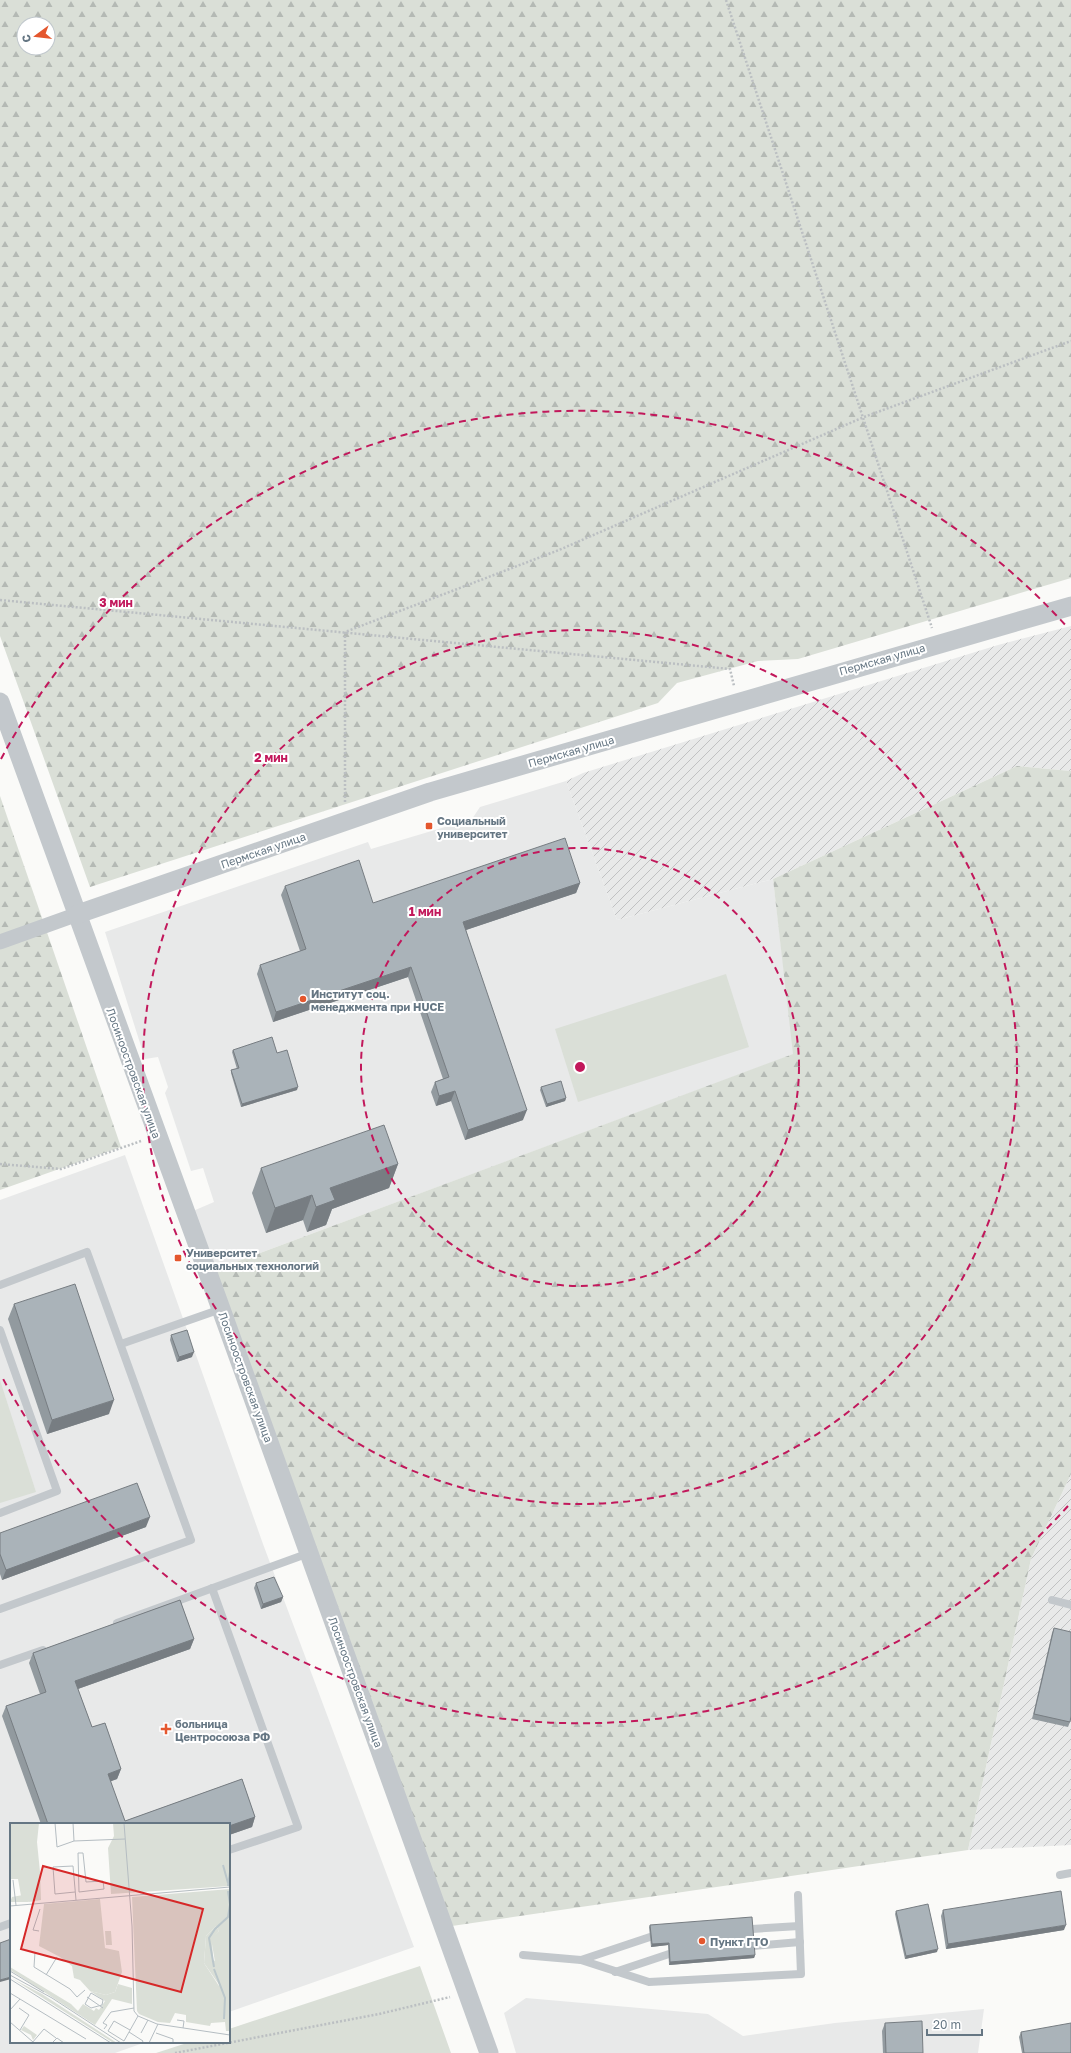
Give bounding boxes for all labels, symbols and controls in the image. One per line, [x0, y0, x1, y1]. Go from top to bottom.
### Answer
north arrow [16, 16, 56, 56]
text: С [19, 33, 33, 44]
text: 3 мин [99, 595, 133, 610]
street label: Пермская улица [837, 640, 927, 678]
street label: Пермская улица [526, 732, 616, 770]
text: 2 мин [254, 750, 288, 765]
place label: Социальный университет [437, 814, 508, 840]
marker: Социальный университет [424, 821, 434, 831]
street label: Пермская улица [219, 829, 307, 871]
text: 1 мин [409, 904, 441, 919]
place label: Институт соц. менеджмента при HUCE [311, 987, 444, 1013]
marker: Институт соц. менеджмента при HUCE [298, 994, 308, 1004]
street label: Лосиноостровская улица [104, 1006, 164, 1140]
centre of rings [573, 1060, 587, 1074]
place label: Университет социальных технологий [186, 1246, 319, 1272]
marker: Университет социальных технологий [173, 1253, 183, 1263]
street label: Лосиноостровская улица [216, 1310, 276, 1444]
street label: Лосиноостровская улица [326, 1615, 386, 1749]
place label: больница Центросоюза РФ [175, 1717, 270, 1743]
marker: больница Центросоюза РФ [160, 1723, 172, 1735]
inset map [10, 1823, 230, 2043]
place label: Пункт ГТО [710, 1935, 768, 1948]
marker: Пункт ГТО [697, 1936, 707, 1946]
scale bar [927, 2011, 982, 2037]
text: 20 m [933, 2017, 961, 2032]

